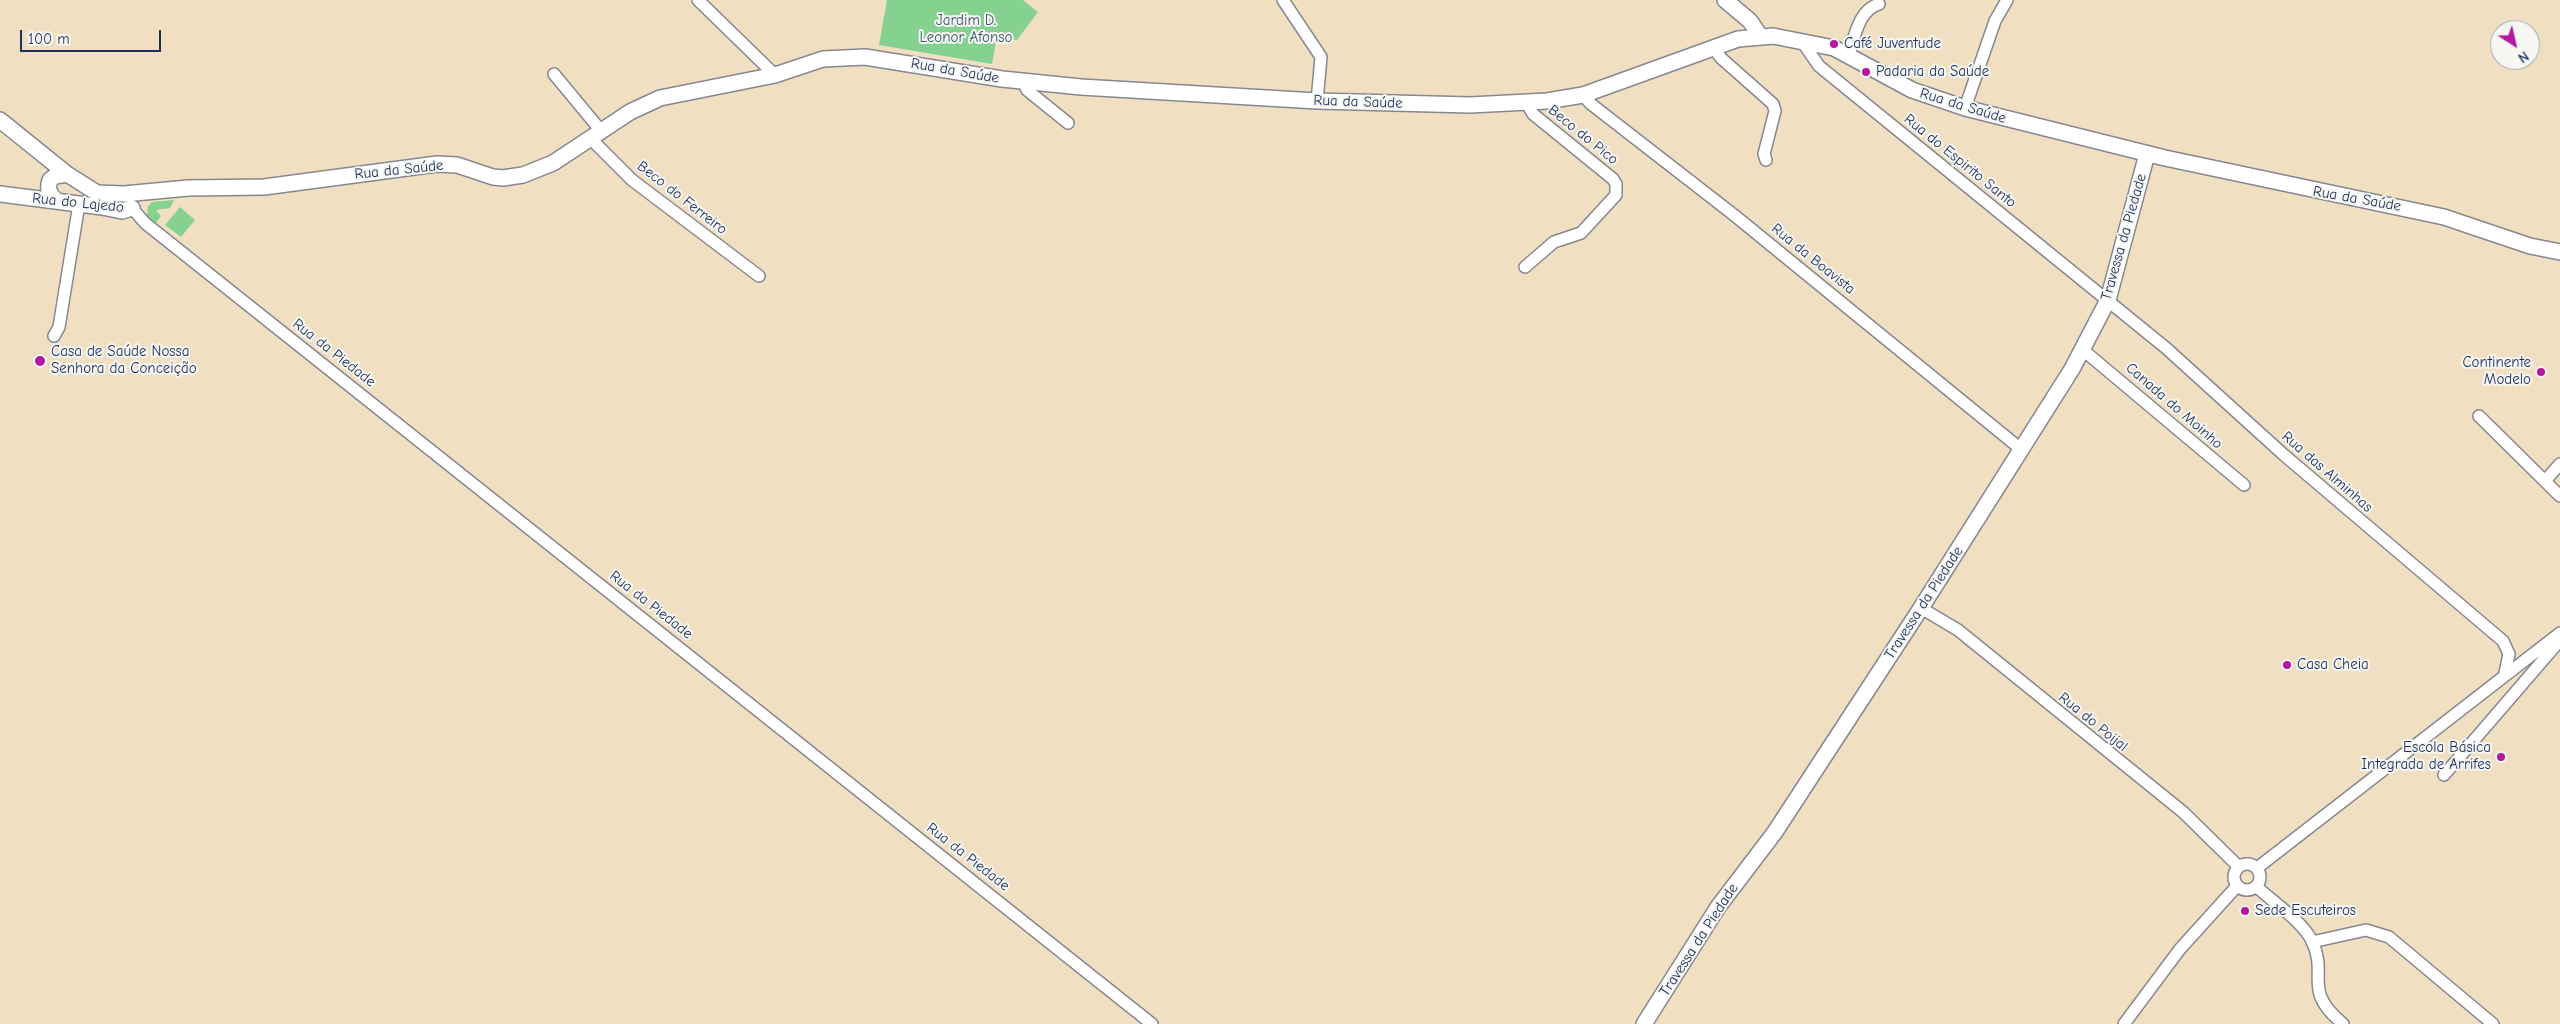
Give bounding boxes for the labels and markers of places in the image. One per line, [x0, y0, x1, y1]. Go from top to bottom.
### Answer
place label: Café Juventude [1844, 35, 1941, 53]
marker: Café Juventude [1828, 38, 1840, 50]
place label: Padaria da Saúde [1876, 63, 1989, 81]
marker: Padaria da Saúde [1860, 66, 1872, 78]
place label: Casa de Saúde Nossa Senhora da Conceição [51, 343, 197, 378]
marker: Casa de Saúde Nossa Senhora da Conceição [33, 354, 47, 368]
place label: Continente Modelo [2462, 354, 2531, 389]
marker: Continente Modelo [2535, 366, 2547, 378]
place label: Casa Cheia [2297, 656, 2369, 674]
marker: Casa Cheia [2281, 659, 2293, 671]
place label: Escola Básica Integrada de Arrifes [2361, 739, 2491, 774]
marker: Escola Básica Integrada de Arrifes [2495, 751, 2507, 763]
place label: Sede Escuteiros [2255, 902, 2356, 920]
marker: Sede Escuteiros [2239, 905, 2251, 917]

